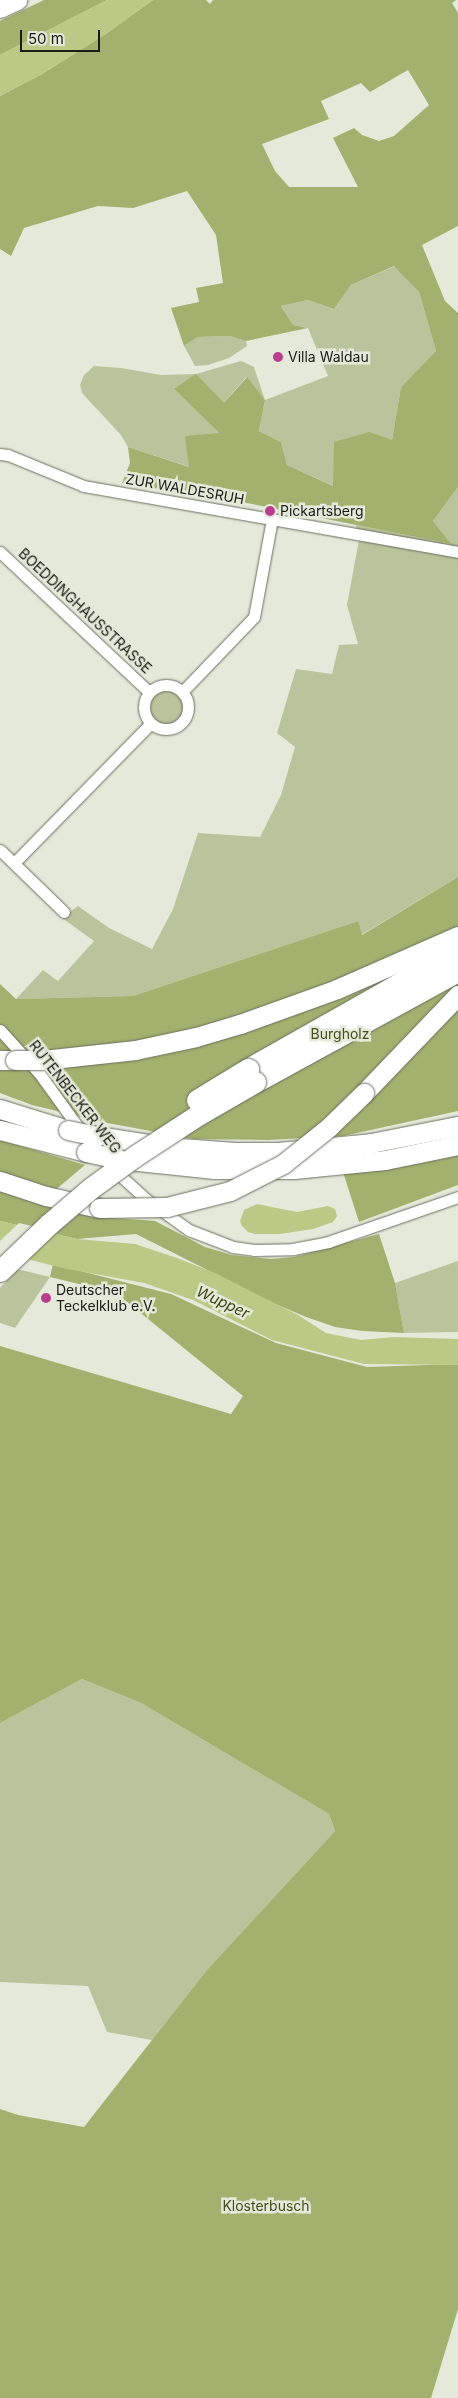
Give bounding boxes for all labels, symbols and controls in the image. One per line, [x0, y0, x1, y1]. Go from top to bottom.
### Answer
scale bar [22, 20, 102, 52]
text: 50 m [28, 29, 64, 48]
place label: Villa Waldau [288, 349, 369, 365]
marker: Villa Waldau [272, 351, 284, 363]
street label: ZUR WALDESRUH [124, 470, 246, 508]
place label: Pickartsberg [280, 503, 364, 519]
marker: Pickartsberg [264, 505, 276, 517]
street label: BOEDDINGHAUSSTRASSE [15, 545, 155, 677]
park label: Burgholz [311, 1026, 369, 1042]
street label: RUTENBECKER WEG [26, 1037, 124, 1157]
place label: Deutscher Teckelklub e.V. [56, 1282, 155, 1314]
water label: Wupper [194, 1282, 252, 1322]
marker: Deutscher Teckelklub e.V. [40, 1292, 52, 1304]
park label: Klosterbusch [222, 2198, 310, 2214]

